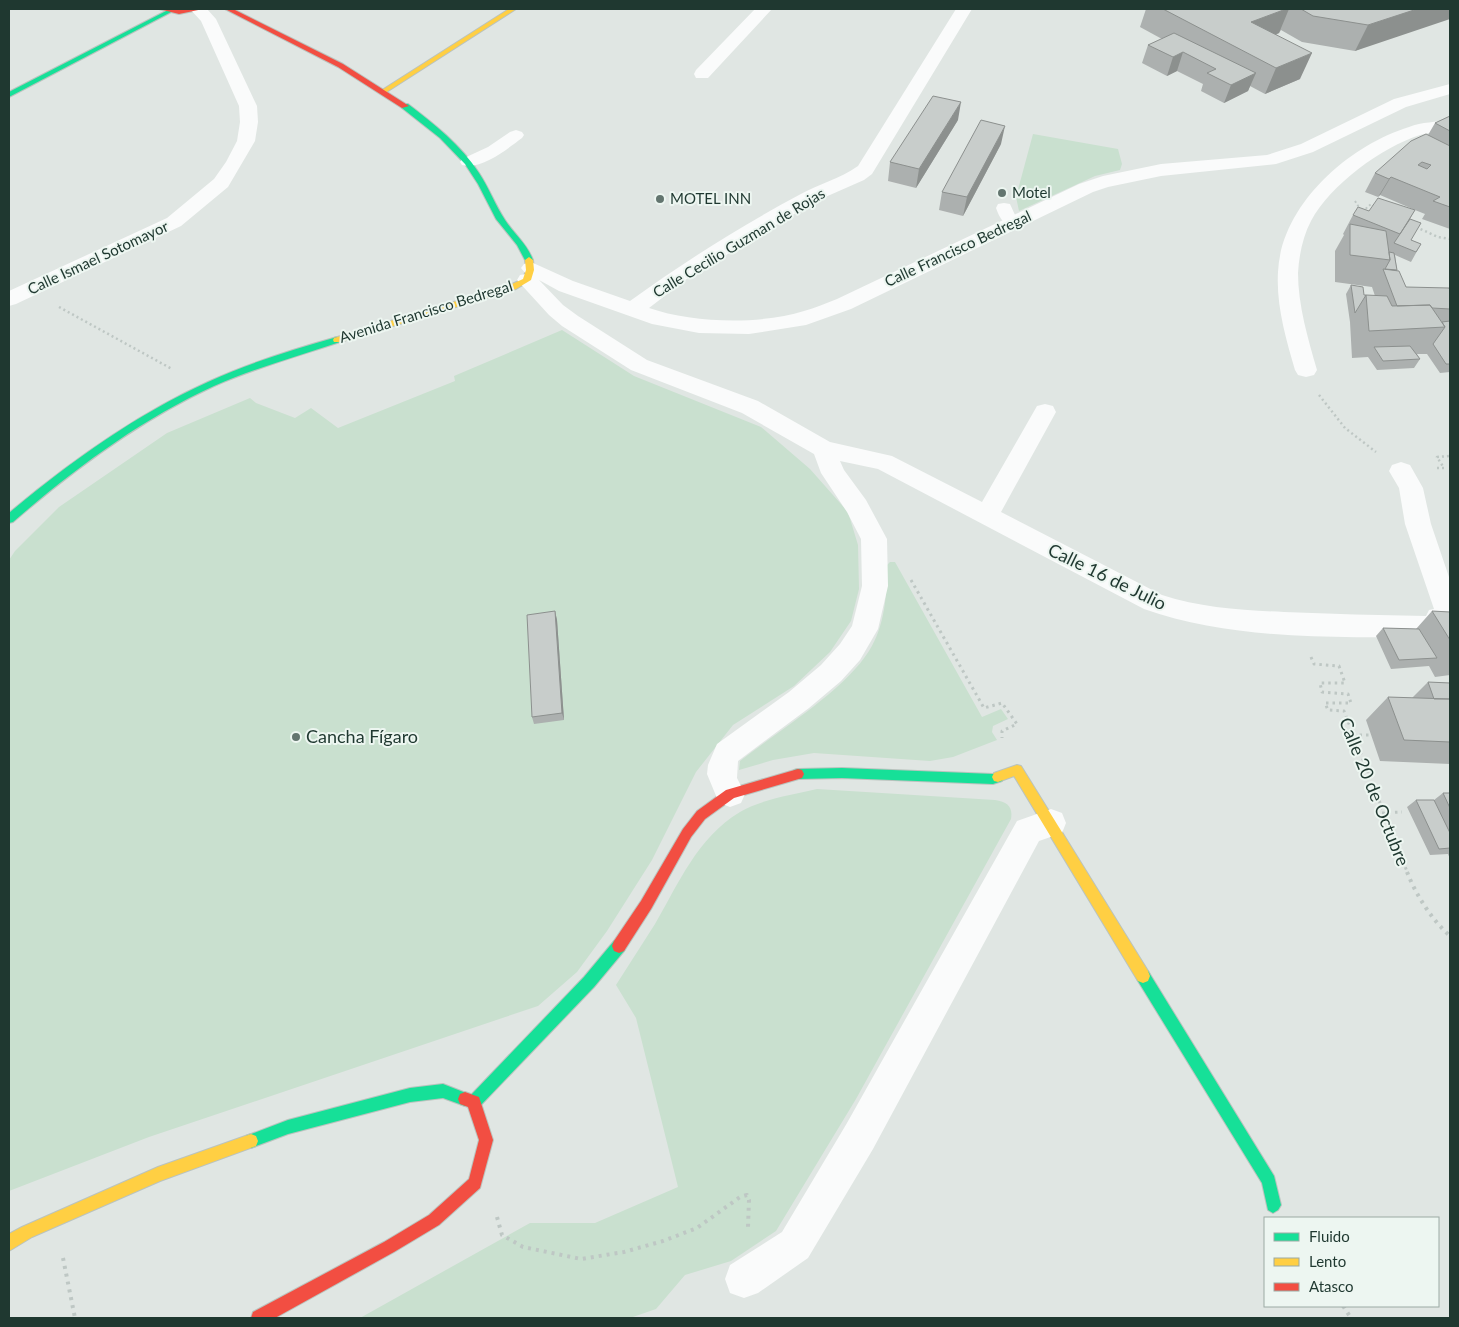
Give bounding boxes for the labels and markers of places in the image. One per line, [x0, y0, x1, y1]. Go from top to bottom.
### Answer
place label: Motel [1012, 183, 1051, 201]
marker: Motel [996, 187, 1008, 199]
place label: MOTEL INN [670, 189, 751, 207]
marker: MOTEL INN [654, 193, 666, 205]
place label: Cancha Fígaro [306, 725, 418, 747]
marker: Cancha Fígaro [290, 731, 302, 743]

